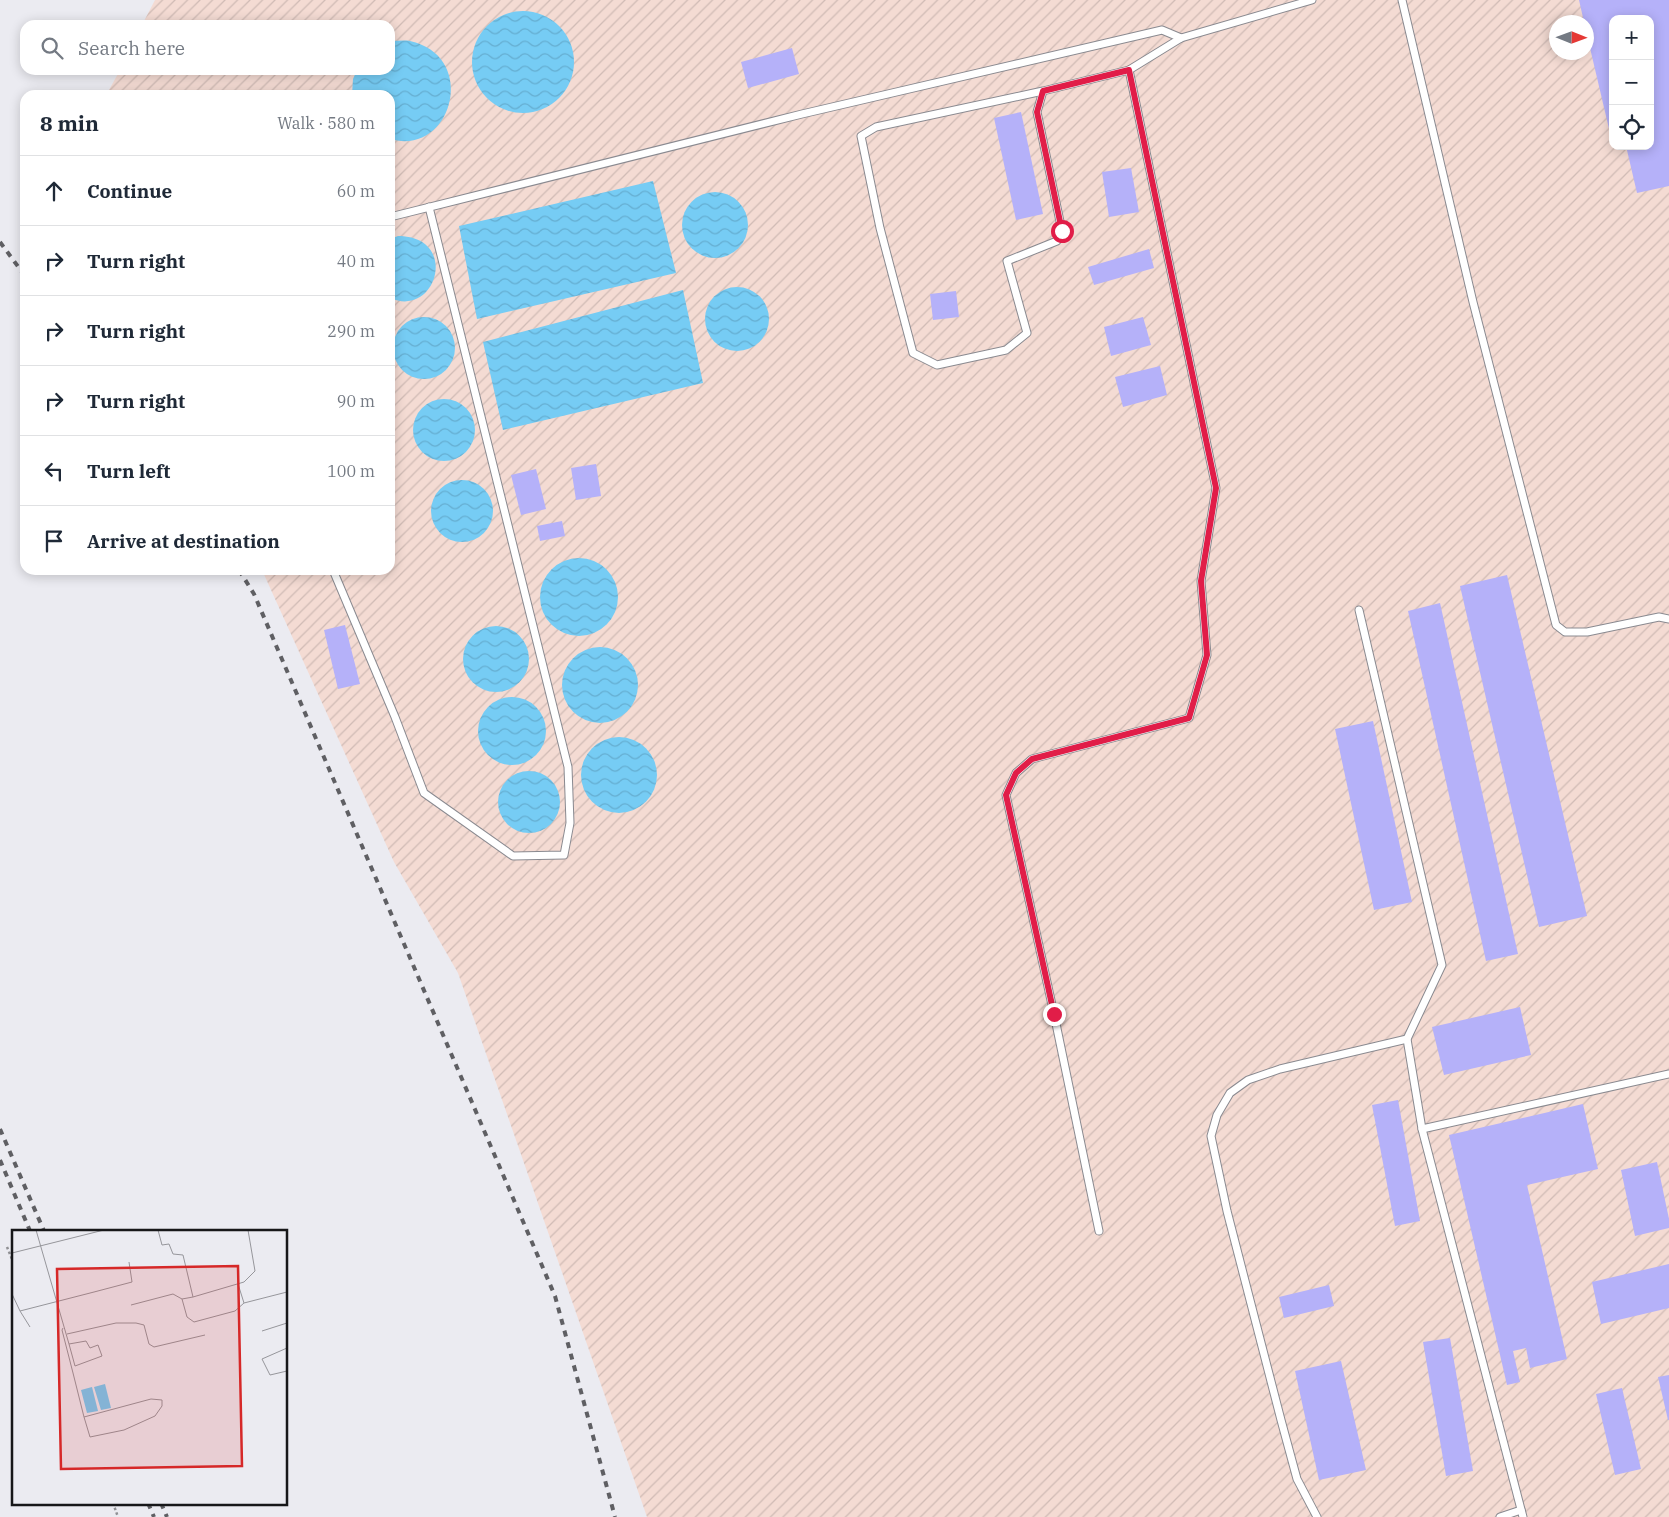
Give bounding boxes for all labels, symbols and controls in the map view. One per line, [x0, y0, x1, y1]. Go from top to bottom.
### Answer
north arrow [1549, 15, 1594, 60]
map controls [1609, 15, 1654, 150]
button: + [1609, 15, 1654, 60]
search box [20, 20, 395, 75]
icon: search [38, 34, 66, 62]
text: Search here [78, 36, 185, 60]
button: − [1609, 60, 1654, 105]
button: locate [1609, 105, 1654, 150]
text: 8 min [40, 109, 99, 137]
text: Walk · 580 m [277, 113, 375, 133]
icon: ahead [40, 177, 68, 205]
text: Continue [87, 179, 172, 203]
text: 60 m [337, 181, 375, 201]
route start [1051, 220, 1074, 243]
icon: right [40, 247, 68, 275]
text: Turn right [87, 249, 185, 273]
text: 40 m [337, 251, 375, 271]
icon: right [40, 317, 68, 345]
text: Turn right [87, 319, 185, 343]
text: 290 m [327, 321, 375, 341]
icon: right [40, 387, 68, 415]
text: Turn right [87, 389, 185, 413]
text: 90 m [337, 391, 375, 411]
icon: left [40, 457, 68, 485]
text: Turn left [87, 459, 170, 483]
text: 100 m [327, 461, 375, 481]
icon: arrive [40, 527, 68, 555]
text: Arrive at destination [87, 529, 280, 553]
route end [1043, 1003, 1066, 1026]
inset map [12, 1230, 288, 1504]

